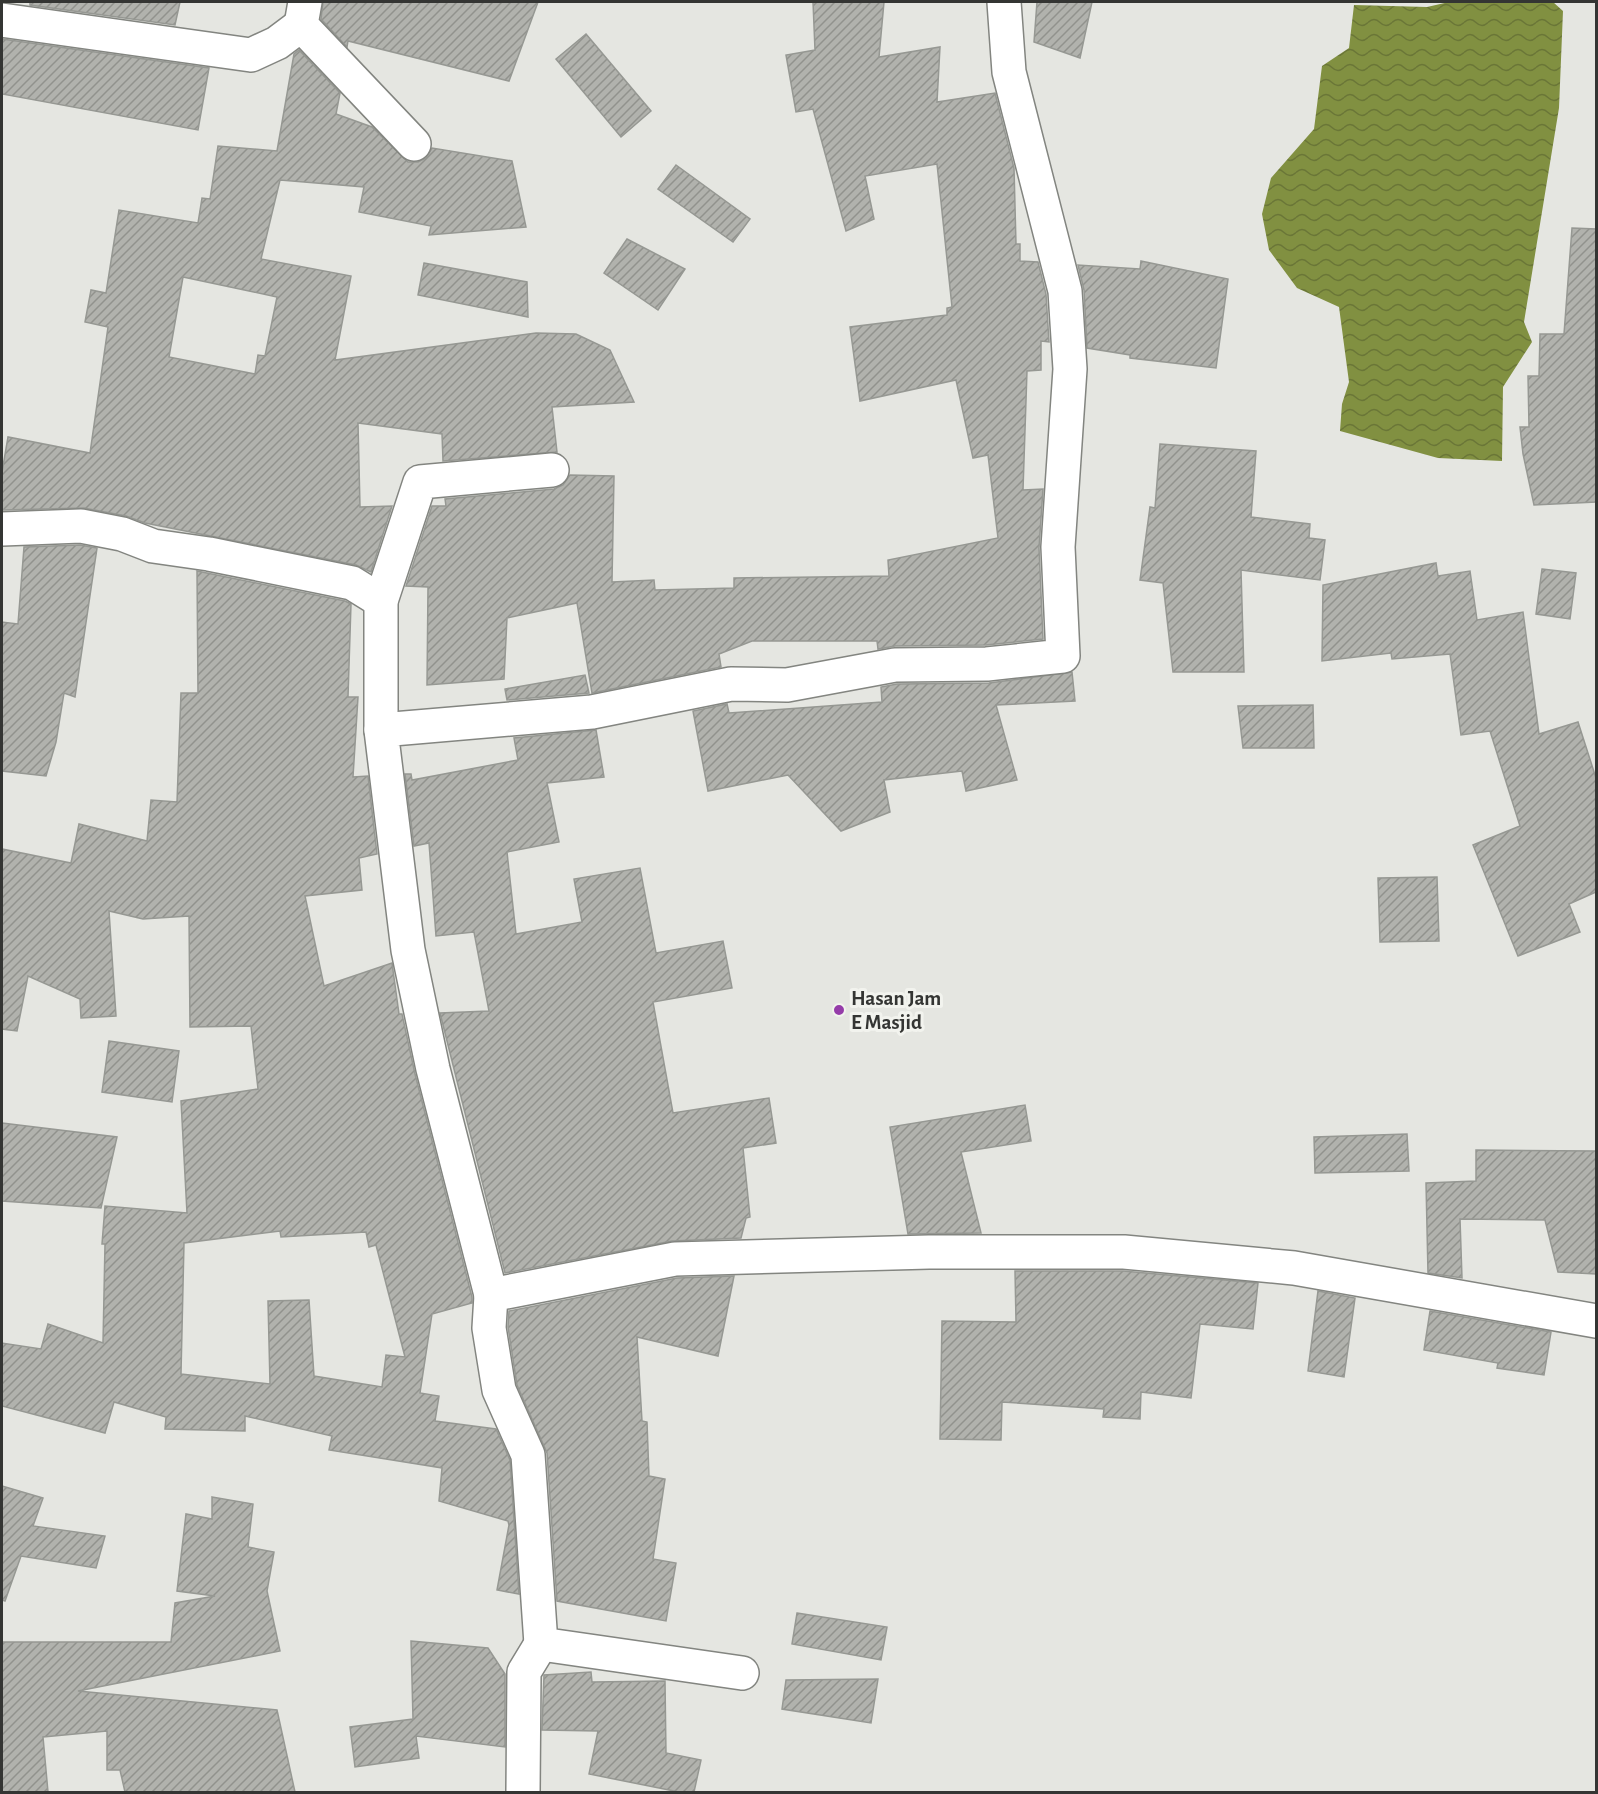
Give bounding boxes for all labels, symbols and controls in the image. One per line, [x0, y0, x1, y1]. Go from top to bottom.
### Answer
place label: Hasan Jam E Masjid [851, 988, 941, 1033]
marker: Hasan Jam E Masjid [832, 1003, 846, 1017]

